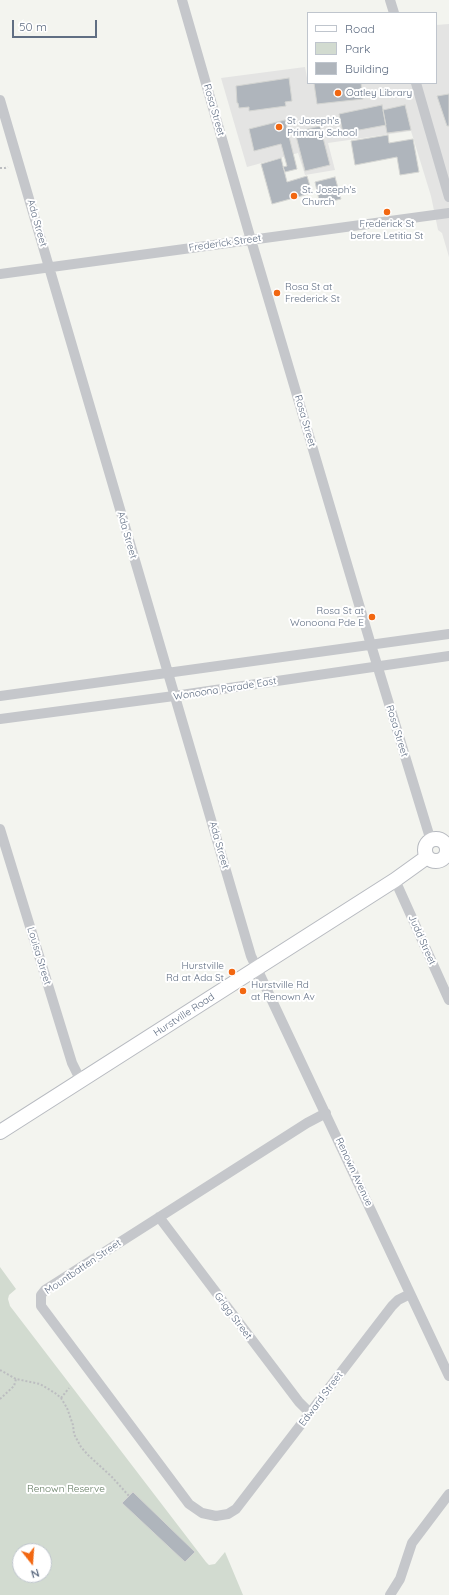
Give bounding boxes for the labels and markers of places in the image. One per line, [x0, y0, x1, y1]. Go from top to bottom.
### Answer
place label: Oatley Library [346, 87, 412, 99]
marker: Oatley Library [333, 88, 343, 98]
place label: St Joseph's Primary School [287, 115, 357, 138]
marker: St Joseph's Primary School [274, 122, 284, 132]
place label: St. Joseph's Church [302, 184, 356, 208]
marker: St. Joseph's Church [289, 191, 299, 201]
marker: Frederick St before Letitia St [382, 207, 392, 217]
place label: Frederick St before Letitia St [351, 218, 423, 242]
place label: Rosa St at Frederick St [285, 281, 340, 304]
marker: Rosa St at Frederick St [272, 288, 282, 298]
place label: Rosa St at Wonoona Pde E [290, 605, 364, 628]
marker: Rosa St at Wonoona Pde E [367, 612, 377, 622]
place label: Hurstville Rd at Ada St [166, 960, 224, 984]
marker: Hurstville Rd at Ada St [227, 967, 237, 977]
place label: Hurstville Rd at Renown Av [251, 979, 315, 1002]
marker: Hurstville Rd at Renown Av [238, 986, 248, 996]

